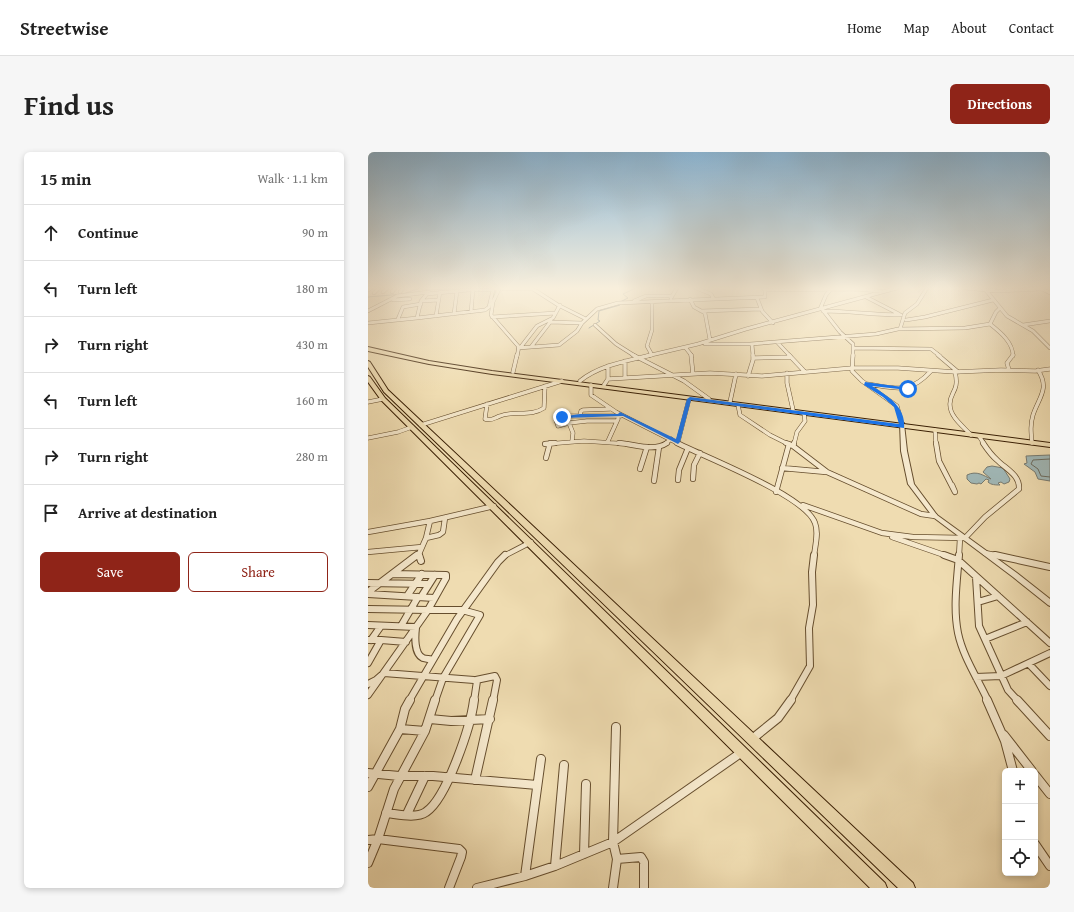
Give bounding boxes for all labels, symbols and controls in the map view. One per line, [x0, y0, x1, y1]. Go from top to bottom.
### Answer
text: Streetwise [20, 14, 109, 42]
text: Home [847, 18, 882, 38]
text: Map [904, 18, 929, 38]
text: About [951, 18, 987, 38]
text: Contact [1009, 18, 1054, 38]
text: Find us [24, 84, 114, 125]
button: Directions [950, 84, 1050, 124]
text: 15 min [40, 166, 91, 191]
text: Walk · 1.1 km [257, 169, 328, 188]
icon: ahead [40, 222, 62, 244]
text: Continue [78, 222, 139, 243]
text: 90 m [302, 223, 328, 242]
icon: left [40, 278, 62, 300]
text: Turn left [78, 278, 137, 299]
text: 180 m [296, 279, 328, 298]
icon: right [40, 334, 62, 356]
text: Turn right [78, 334, 149, 355]
text: 430 m [296, 335, 328, 354]
route start [899, 380, 917, 398]
icon: left [40, 390, 62, 412]
text: Turn left [78, 390, 137, 411]
text: 160 m [296, 391, 328, 410]
route end [553, 408, 571, 426]
icon: right [40, 446, 62, 468]
text: Turn right [78, 446, 149, 467]
text: 280 m [296, 447, 328, 466]
icon: arrive [40, 502, 62, 524]
text: Arrive at destination [78, 502, 217, 523]
button: Save [40, 552, 180, 592]
button: Share [188, 552, 328, 592]
map controls [1002, 768, 1038, 876]
button: + [1002, 768, 1038, 804]
button: − [1002, 804, 1038, 840]
button: locate [1002, 840, 1038, 876]

